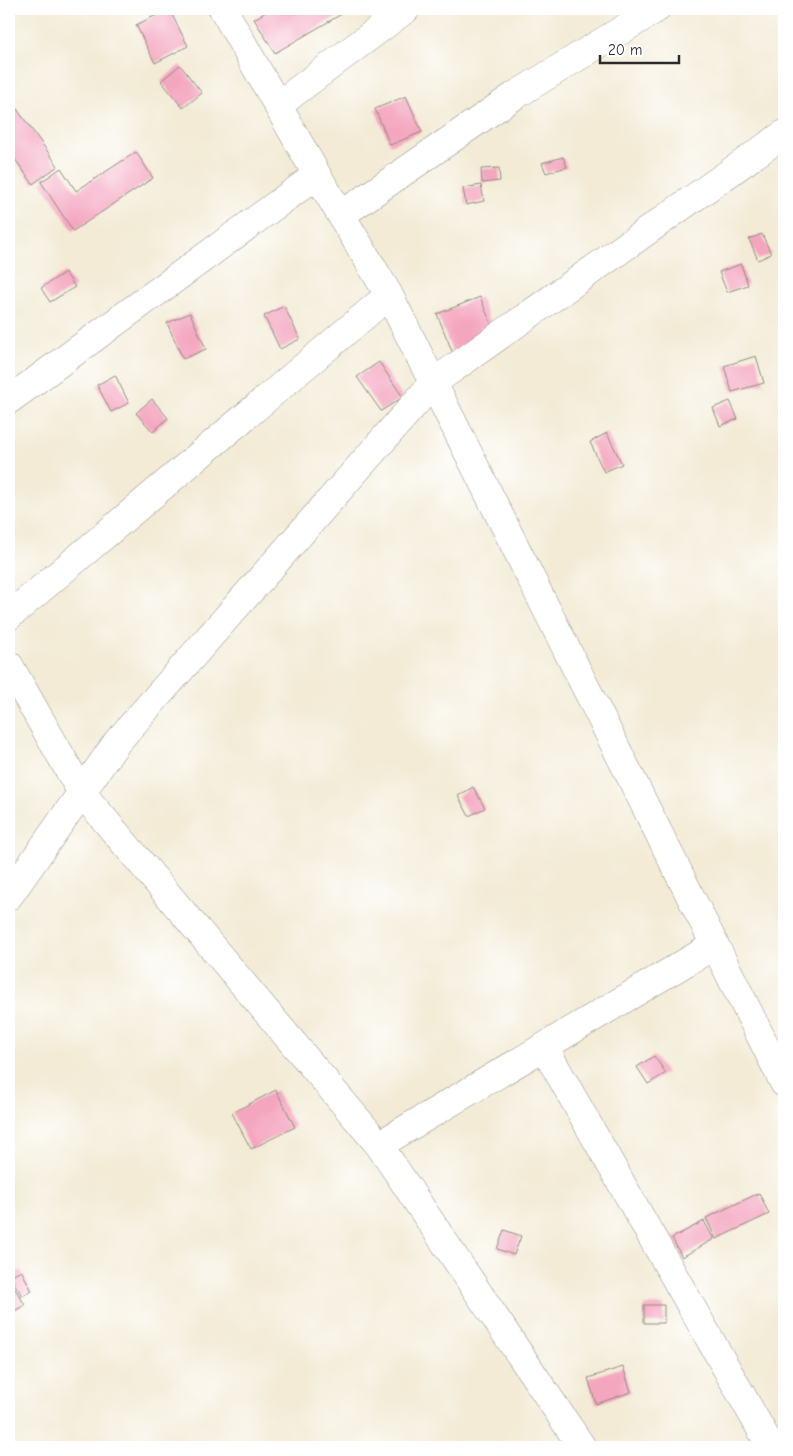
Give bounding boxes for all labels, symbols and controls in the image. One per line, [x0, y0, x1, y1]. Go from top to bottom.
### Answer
scale bar [600, 32, 679, 64]
text: 20 m [608, 41, 642, 59]

